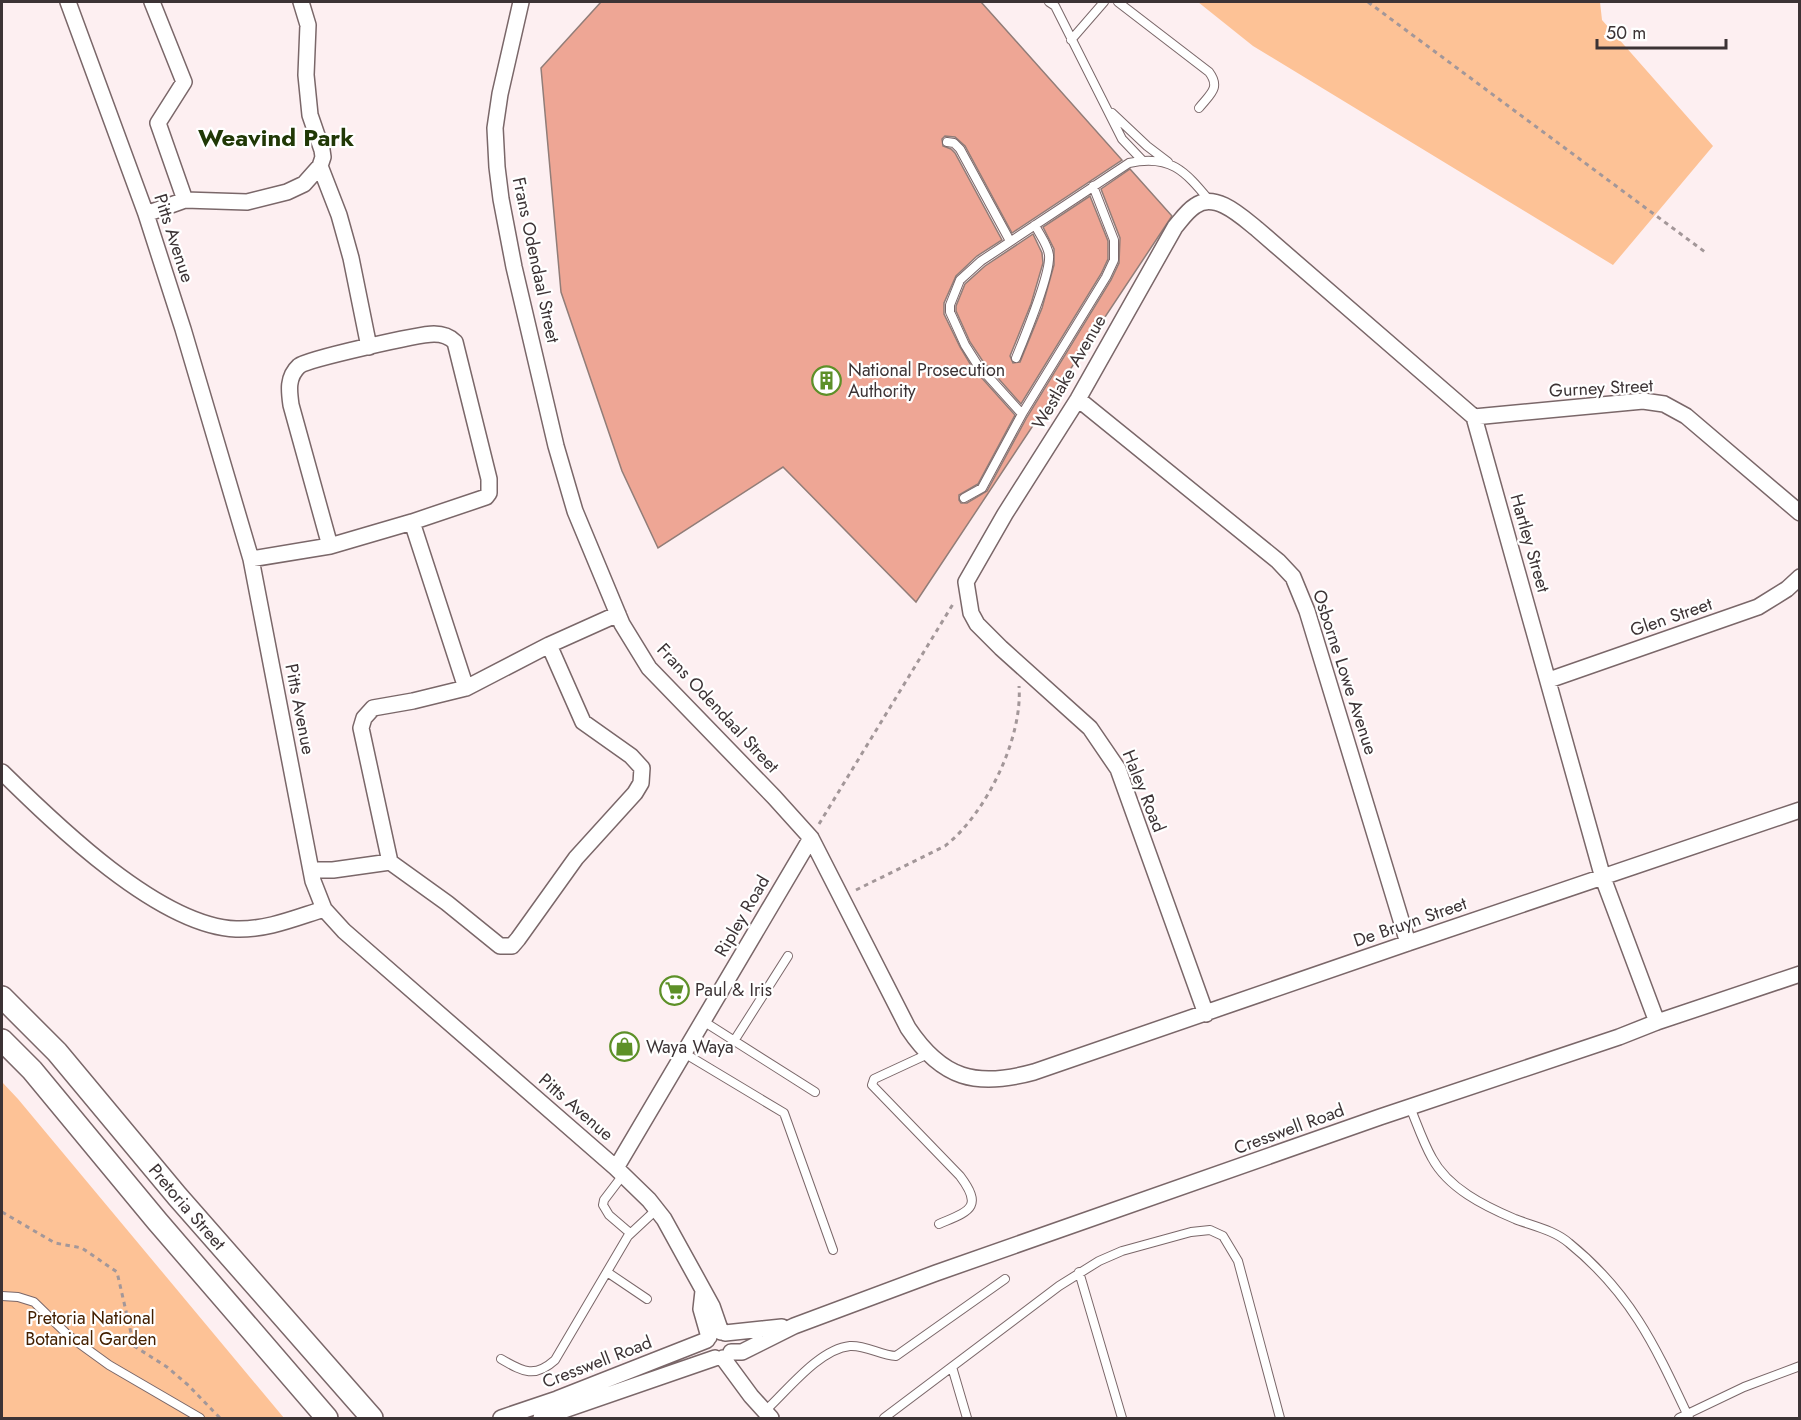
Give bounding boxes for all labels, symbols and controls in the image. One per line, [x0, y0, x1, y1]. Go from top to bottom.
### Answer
scale bar [1597, 12, 1726, 50]
text: 50 m [1606, 20, 1646, 46]
district label: Weavind Park [198, 120, 354, 155]
street label: Frans Odendaal Street [506, 175, 566, 346]
street label: Pitts Avenue [147, 190, 201, 286]
street label: Westlake Avenue [1026, 310, 1112, 434]
place label: National Prosecution Authority [848, 357, 1005, 404]
building icon: National Prosecution Authority [811, 364, 843, 396]
street label: Gurney Street [1548, 372, 1654, 404]
street label: Hartley Street [1504, 491, 1557, 596]
street label: Osborne Lowe Avenue [1306, 586, 1384, 758]
street label: Glen Street [1627, 591, 1716, 643]
street label: Frans Odendaal Street [651, 637, 786, 779]
street label: Pitts Avenue [278, 661, 322, 757]
street label: Haley Road [1116, 746, 1172, 836]
street label: Ripley Road [708, 870, 776, 962]
street label: De Bruyn Street [1350, 890, 1471, 954]
supermarket icon: Paul & Iris [658, 974, 690, 1006]
place label: Paul & Iris [695, 977, 772, 1003]
shop icon: Waya Waya [609, 1031, 641, 1063]
place label: Waya Waya [646, 1034, 734, 1060]
street label: Pitts Avenue [533, 1067, 619, 1147]
street label: Cresswell Road [1230, 1097, 1348, 1161]
street label: Pretoria Street [142, 1158, 232, 1256]
park label: Pretoria National Botanical Garden [25, 1305, 157, 1352]
street label: Cresswell Road [538, 1329, 656, 1395]

